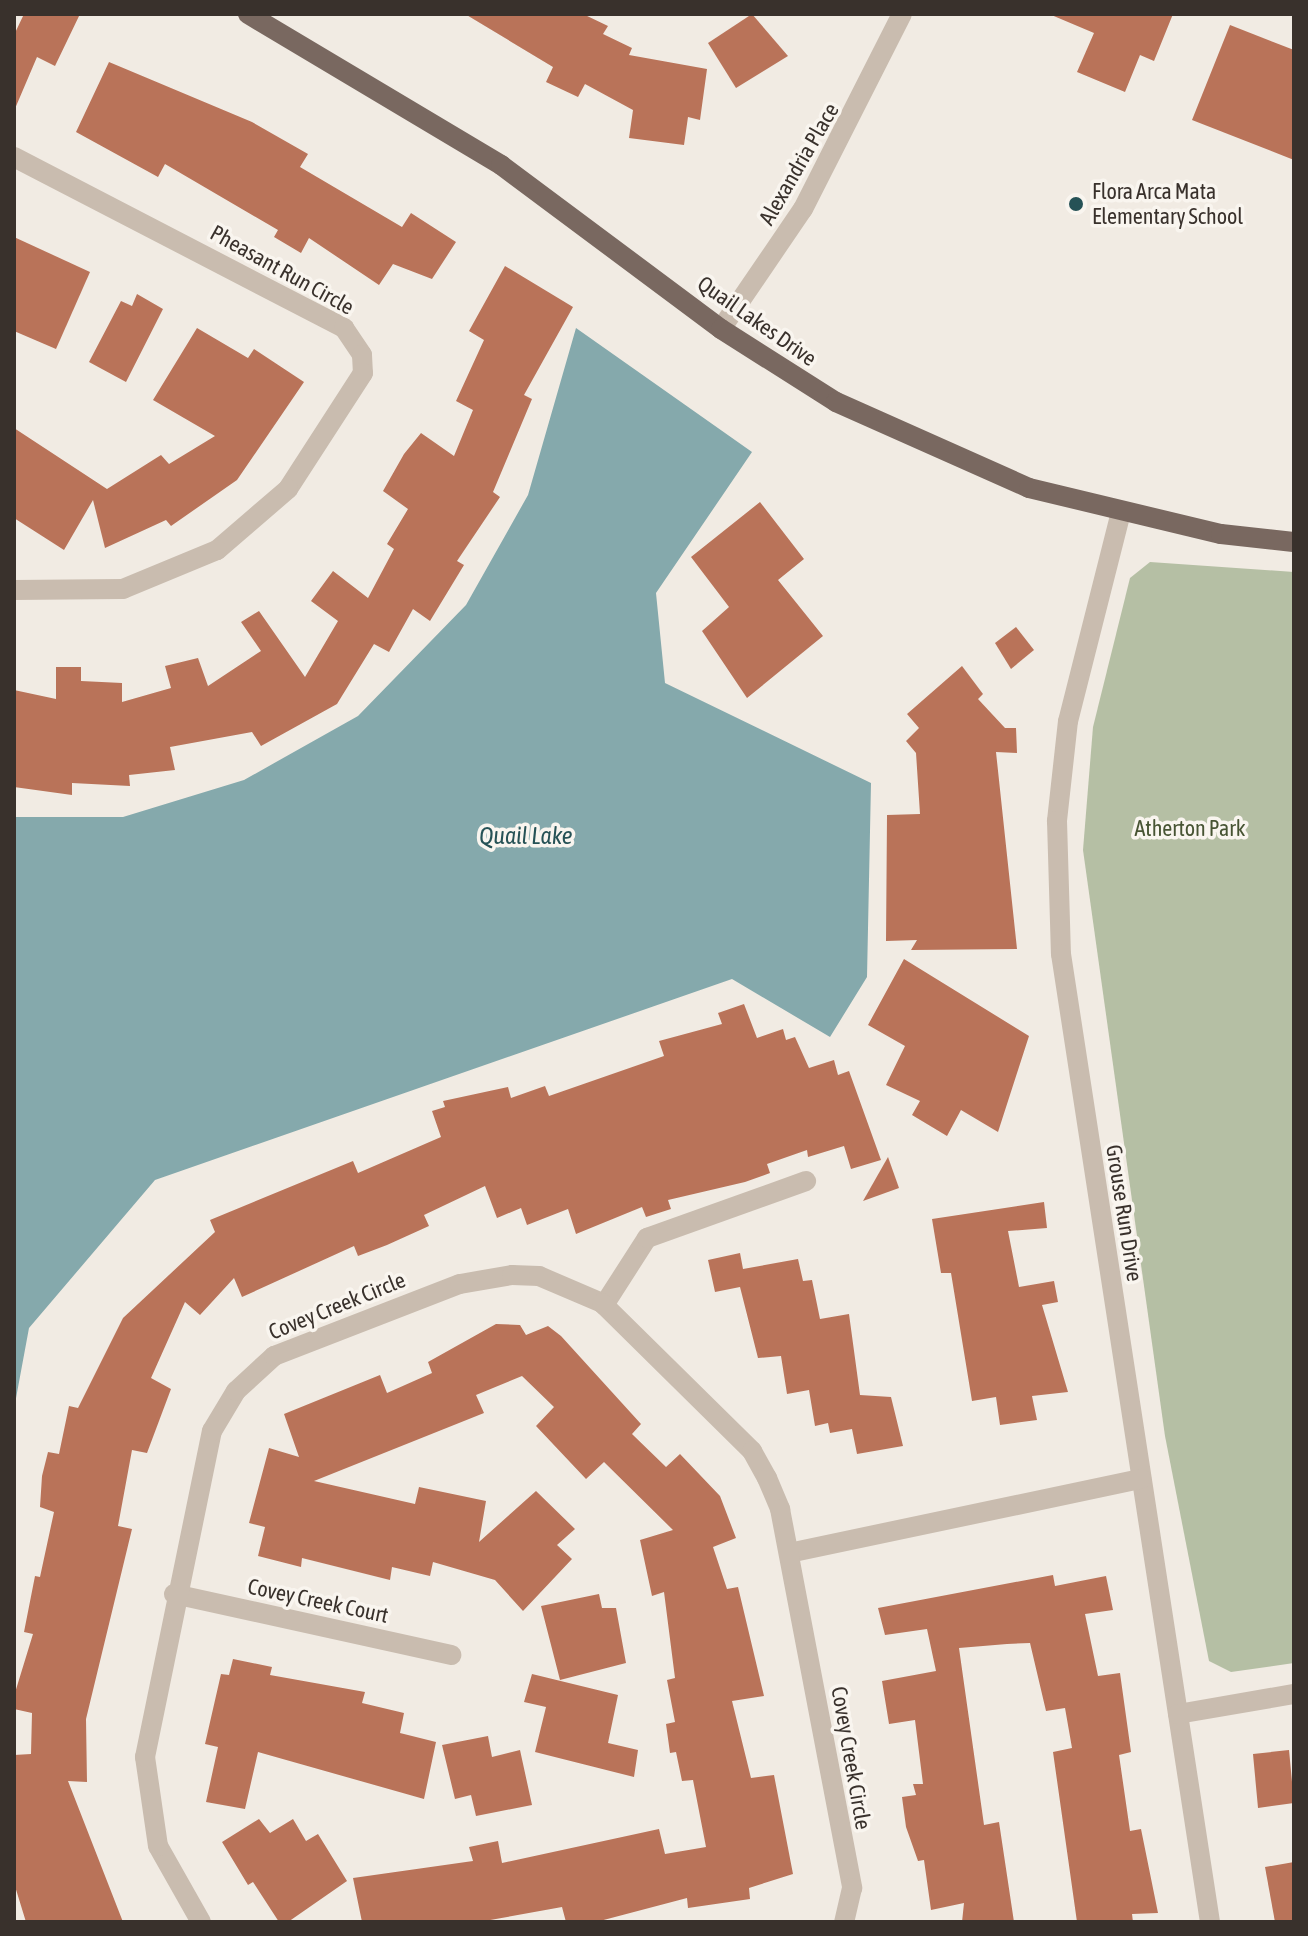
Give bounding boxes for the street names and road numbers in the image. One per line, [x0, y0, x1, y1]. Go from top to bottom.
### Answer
street label: Alexandria Place [754, 98, 844, 230]
street label: Pheasant Run Circle [206, 220, 358, 320]
street label: Quail Lakes Drive [692, 270, 822, 372]
street label: Grouse Run Drive [1100, 1143, 1148, 1283]
street label: Covey Creek Circle [265, 1267, 409, 1345]
street label: Covey Creek Court [245, 1573, 391, 1629]
street label: Covey Creek Circle [825, 1684, 877, 1832]

